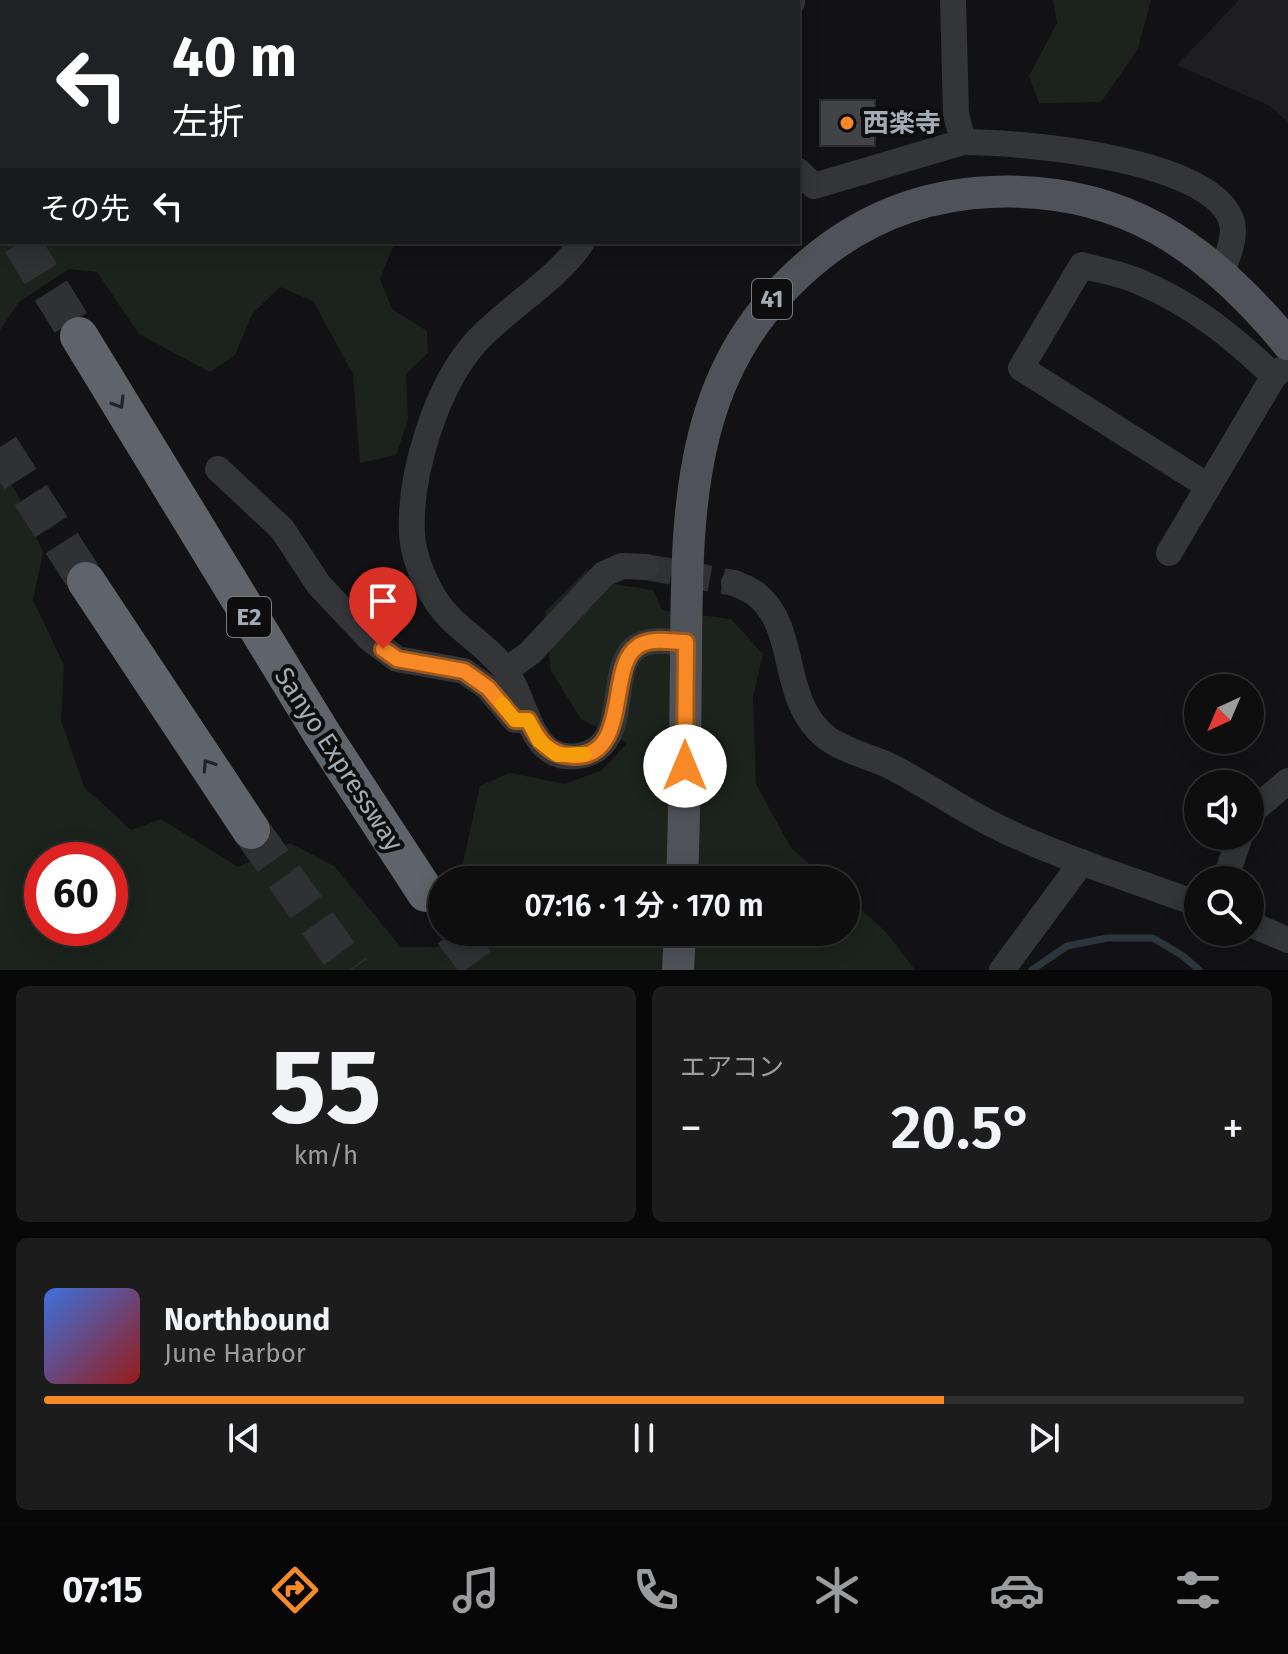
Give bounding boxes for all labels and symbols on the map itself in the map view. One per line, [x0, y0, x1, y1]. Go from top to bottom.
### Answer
place label: 西楽寺 [863, 108, 941, 139]
marker: 西楽寺 [838, 114, 856, 132]
road number: 41 [752, 279, 792, 319]
one-way arrow [110, 394, 125, 409]
pin [349, 567, 417, 649]
road number: E2 [227, 597, 271, 637]
street label: Sanyo Expressway [268, 662, 409, 857]
north arrow [1184, 674, 1264, 754]
position arrow [643, 724, 727, 808]
one-way arrow [203, 759, 218, 774]
speed limit sign: 60 [24, 842, 128, 946]

